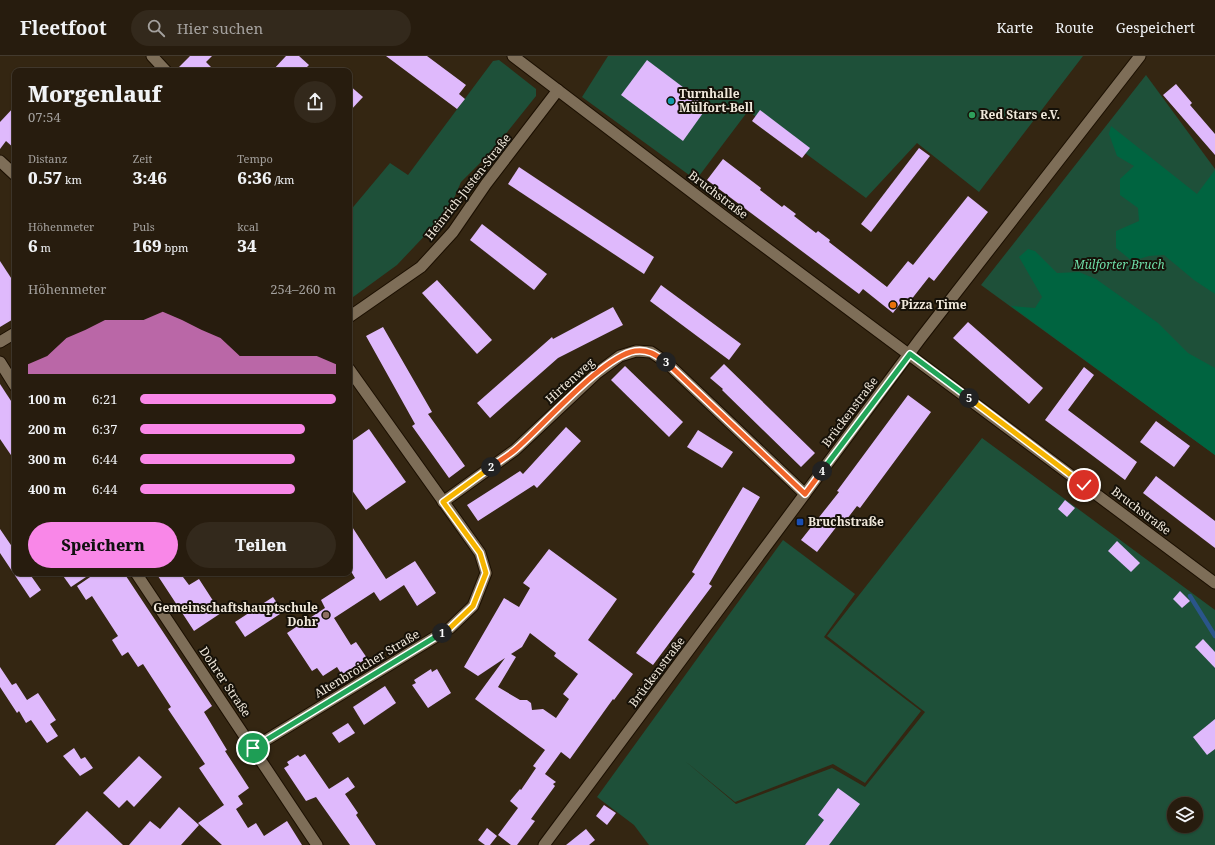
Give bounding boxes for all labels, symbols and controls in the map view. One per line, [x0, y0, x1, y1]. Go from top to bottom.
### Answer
search box [131, 10, 411, 46]
text: Fleetfoot [20, 15, 107, 41]
icon: search [145, 17, 167, 39]
text: Hier suchen [177, 18, 263, 38]
text: Karte [997, 18, 1033, 37]
text: Route [1055, 18, 1094, 37]
text: Gespeichert [1116, 18, 1195, 37]
text: Morgenlauf [28, 78, 161, 108]
button: share [294, 81, 336, 123]
place label: Turnhalle Mülfort-Bell [679, 85, 754, 116]
marker: Turnhalle Mülfort-Bell [666, 96, 676, 106]
place label: Red Stars e.V. [980, 106, 1060, 123]
text: 07:54 [28, 108, 61, 126]
marker: Red Stars e.V. [967, 110, 977, 120]
street label: Heinrich-Justen-Straße [421, 130, 515, 243]
text: Distanz [28, 151, 67, 166]
text: Zeit [133, 151, 152, 166]
text: Tempo [237, 151, 273, 166]
text: 0.57 [28, 166, 62, 189]
text: 3:46 [133, 166, 167, 189]
text: 6:36 [237, 166, 272, 189]
street label: Bruchstraße [685, 167, 752, 223]
text: km [62, 172, 82, 187]
text: /km [272, 172, 294, 187]
text: Höhenmeter [28, 219, 94, 234]
text: Puls [133, 219, 155, 234]
text: kcal [237, 219, 259, 234]
text: 6 [28, 234, 38, 257]
text: 169 [133, 234, 162, 257]
text: 34 [237, 234, 257, 257]
text: m [38, 240, 51, 255]
text: bpm [162, 240, 188, 255]
park label: Mülforter Bruch [1072, 256, 1165, 273]
text: Höhenmeter [28, 280, 106, 298]
text: 254–260 m [270, 280, 336, 298]
place label: Pizza Time [901, 296, 967, 313]
marker: Pizza Time [888, 300, 898, 310]
pin: 3 [656, 352, 676, 372]
street label: Hirtenweg [541, 354, 598, 407]
text: 3 [663, 354, 669, 369]
street label: Brückenstraße [818, 373, 882, 450]
pin: 5 [959, 388, 979, 408]
text: 100 m [28, 390, 66, 408]
text: 6:21 [92, 390, 118, 408]
text: 5 [966, 390, 972, 405]
text: 200 m [28, 420, 66, 438]
text: 6:37 [92, 420, 118, 438]
text: 300 m [28, 450, 66, 468]
text: 6:44 [92, 450, 118, 468]
pin: 2 [481, 457, 501, 477]
text: 2 [488, 459, 494, 474]
pin: 4 [812, 461, 832, 481]
text: 4 [819, 463, 825, 478]
pin [1067, 468, 1101, 502]
icon: check [1073, 474, 1095, 496]
text: 400 m [28, 480, 66, 498]
text: 6:44 [92, 480, 118, 498]
street label: Bruchstraße [1108, 483, 1175, 539]
place label: Bruchstraße [808, 513, 884, 530]
marker: Bruchstraße [795, 517, 805, 527]
button: Speichern [28, 522, 178, 568]
button: Teilen [186, 522, 336, 568]
place label: Gemeinschaftshauptschule Dohr [153, 599, 319, 630]
marker: Gemeinschaftshauptschule Dohr [321, 610, 331, 620]
pin: 1 [432, 623, 452, 643]
street label: Altenbroicher Straße [311, 625, 423, 702]
text: 1 [439, 625, 445, 640]
street label: Brückenstraße [625, 633, 689, 710]
street label: Dohrer Straße [196, 643, 255, 720]
pin [236, 731, 270, 765]
icon: arrive [242, 737, 264, 759]
map controls [1167, 797, 1203, 833]
button: layers [1167, 797, 1203, 833]

